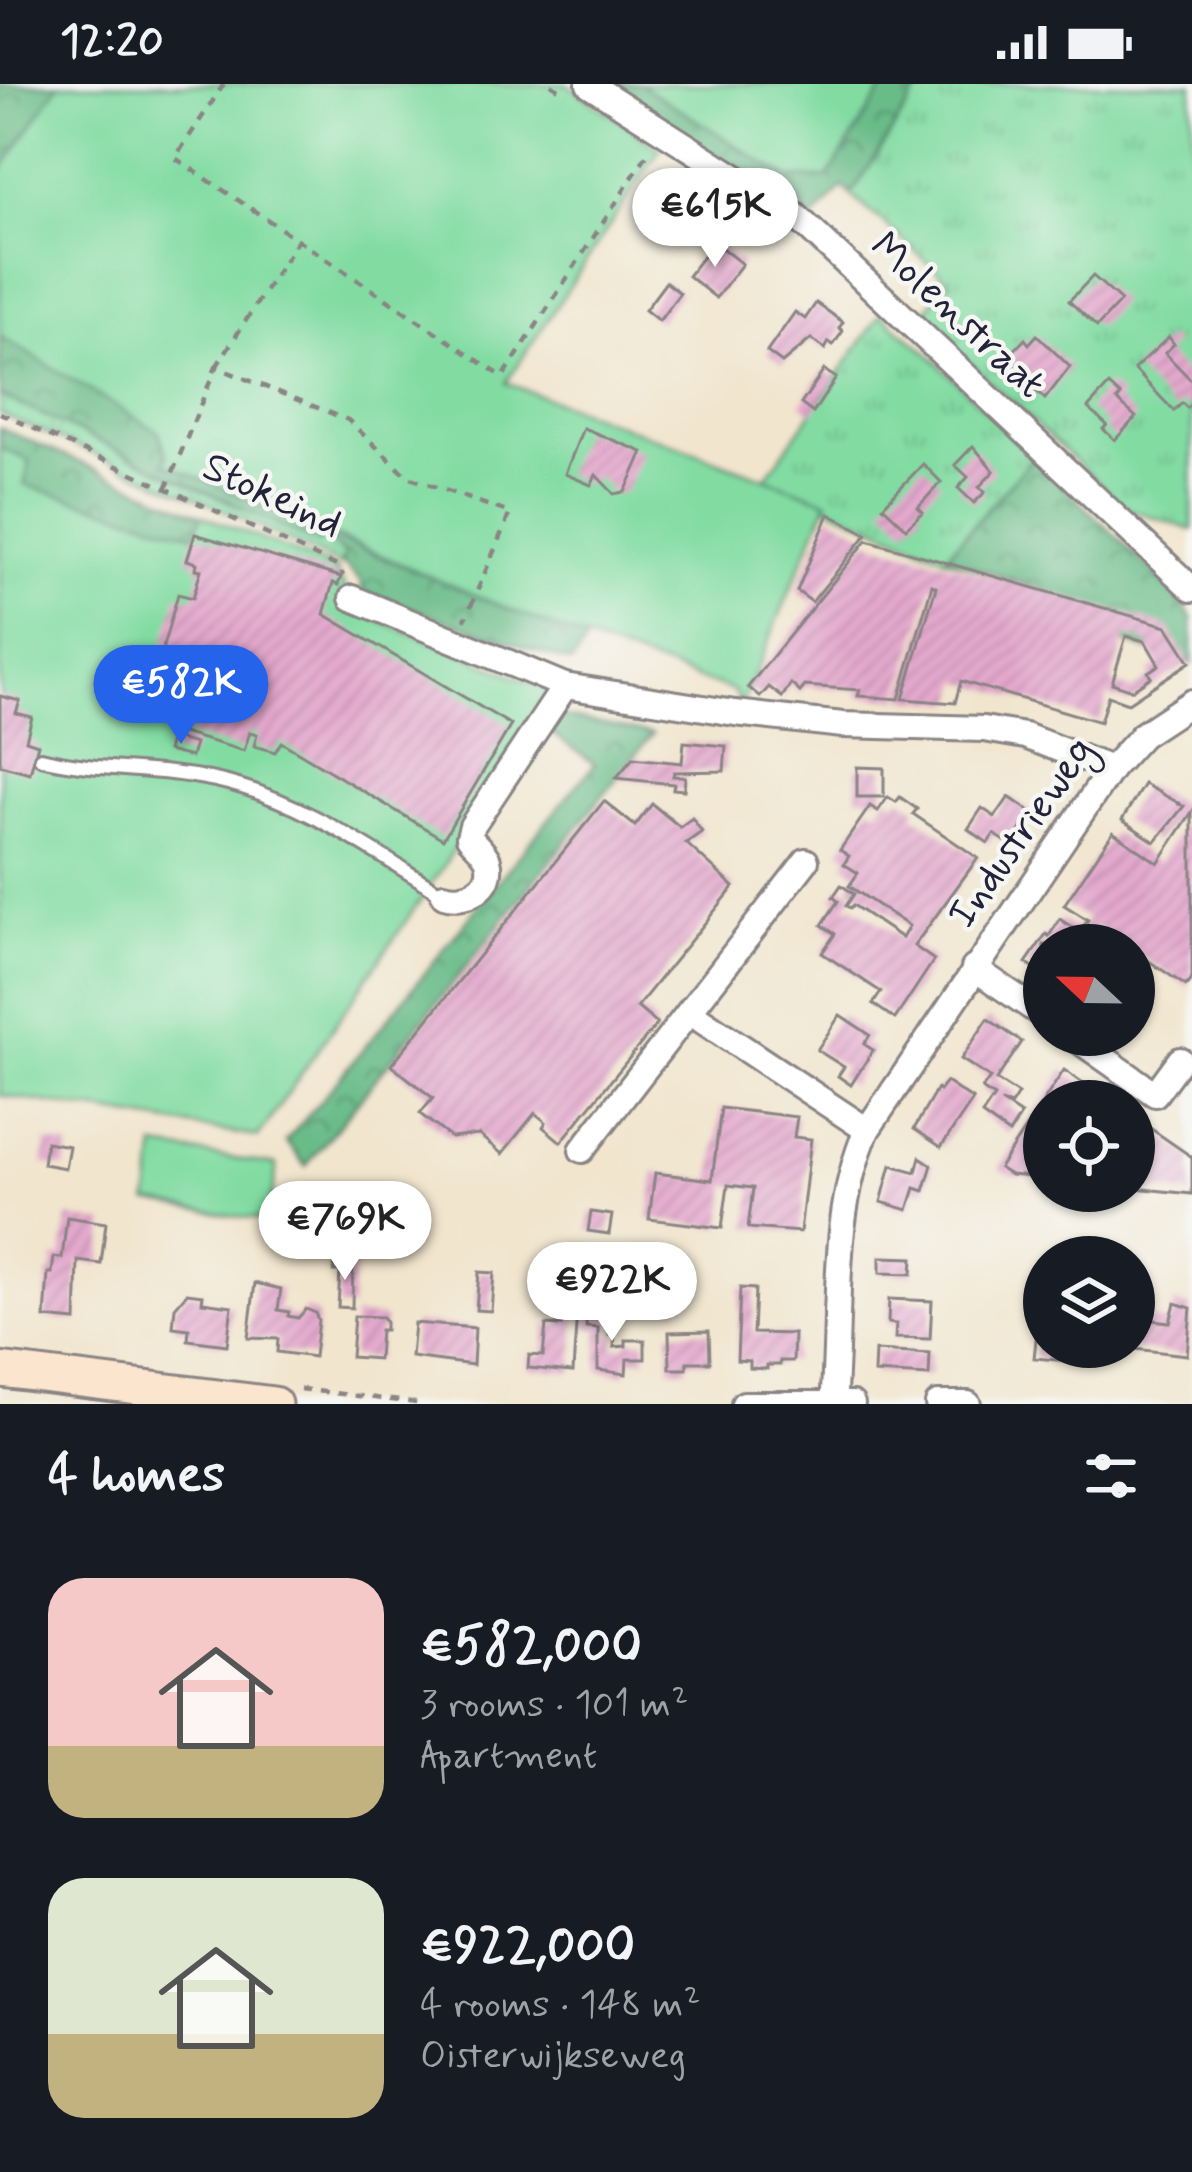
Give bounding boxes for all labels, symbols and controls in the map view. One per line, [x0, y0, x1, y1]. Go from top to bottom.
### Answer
text: 12:20 [60, 13, 164, 72]
pin: €615K [631, 168, 799, 270]
text: €615K [659, 181, 771, 232]
street label: Molenstraat [857, 221, 1057, 411]
street label: Stokeind [193, 440, 351, 552]
pin: €582K [97, 645, 265, 747]
text: €582K [120, 658, 242, 709]
street label: Industrieweg [936, 726, 1111, 941]
north arrow [1023, 924, 1155, 1056]
map controls [1023, 924, 1155, 1368]
button: locate [1023, 1080, 1155, 1212]
pin: €769K [261, 1181, 429, 1283]
text: €769K [286, 1194, 404, 1245]
button: layers [1023, 1236, 1155, 1368]
pin: €922K [528, 1242, 696, 1344]
text: €922K [554, 1255, 670, 1306]
text: 4 homes [48, 1443, 225, 1509]
icon: filters [1078, 1443, 1144, 1509]
text: €582,000 [420, 1614, 642, 1680]
icon: home [144, 1626, 288, 1770]
text: 3 rooms · 101 m² [420, 1680, 688, 1731]
text: Apartment [420, 1731, 597, 1782]
text: €922,000 [420, 1914, 635, 1980]
icon: home [144, 1926, 288, 2070]
text: 4 rooms · 148 m² [420, 1980, 701, 2031]
text: Oisterwijkseweg [420, 2031, 686, 2082]

